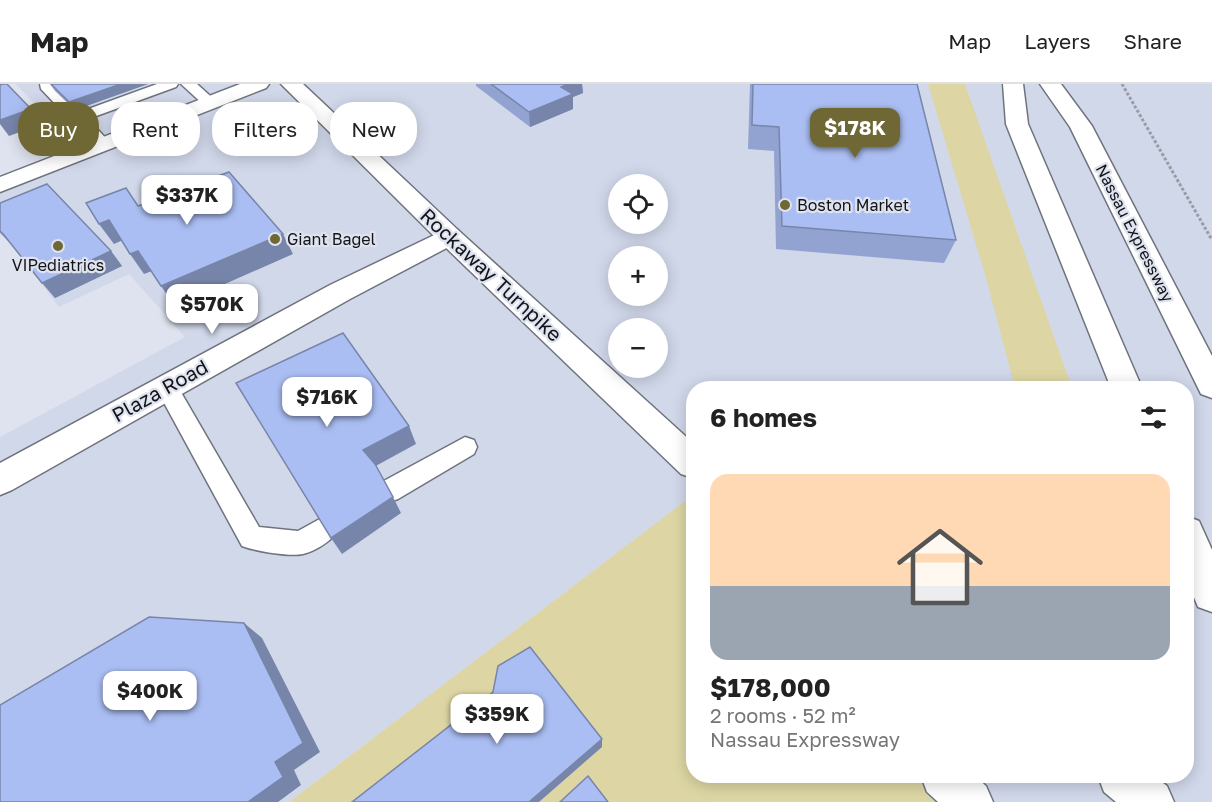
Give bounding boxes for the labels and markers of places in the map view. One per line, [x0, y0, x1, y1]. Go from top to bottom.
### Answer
pin: $178K [813, 108, 897, 159]
pin: $337K [145, 175, 229, 226]
place label: Boston Market [797, 195, 909, 215]
marker: Boston Market [778, 198, 792, 212]
place label: Giant Bagel [287, 229, 376, 249]
marker: Giant Bagel [268, 232, 282, 246]
marker: VIPediatrics [51, 239, 65, 253]
place label: VIPediatrics [12, 255, 104, 275]
pin: $570K [170, 284, 254, 335]
pin: $716K [285, 377, 369, 428]
pin: $400K [108, 671, 192, 722]
pin: $359K [455, 694, 539, 745]

